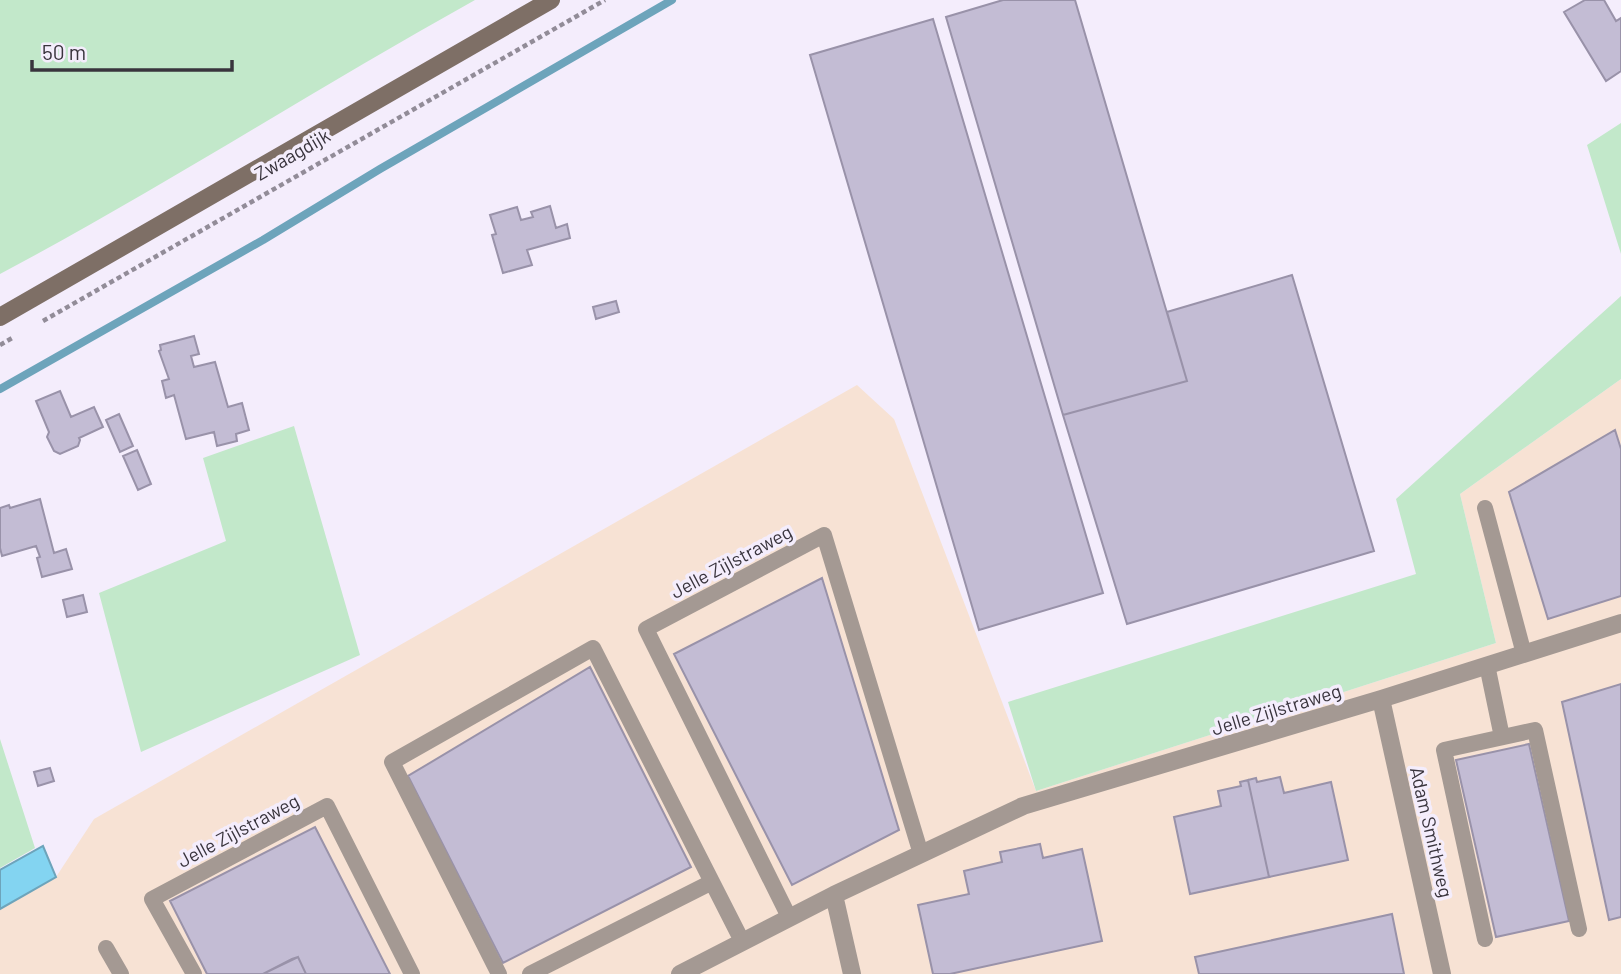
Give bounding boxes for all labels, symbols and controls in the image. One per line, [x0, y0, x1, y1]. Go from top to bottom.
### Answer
scale bar [32, 28, 231, 72]
text: 50 m [42, 39, 86, 64]
street label: Zwaagdijk [250, 123, 334, 185]
street label: Jelle Zijlstraweg [666, 519, 796, 603]
street label: Jelle Zijlstraweg [1208, 678, 1344, 740]
street label: Adam Smithweg [1406, 765, 1458, 899]
street label: Jelle Zijlstraweg [173, 788, 303, 872]

